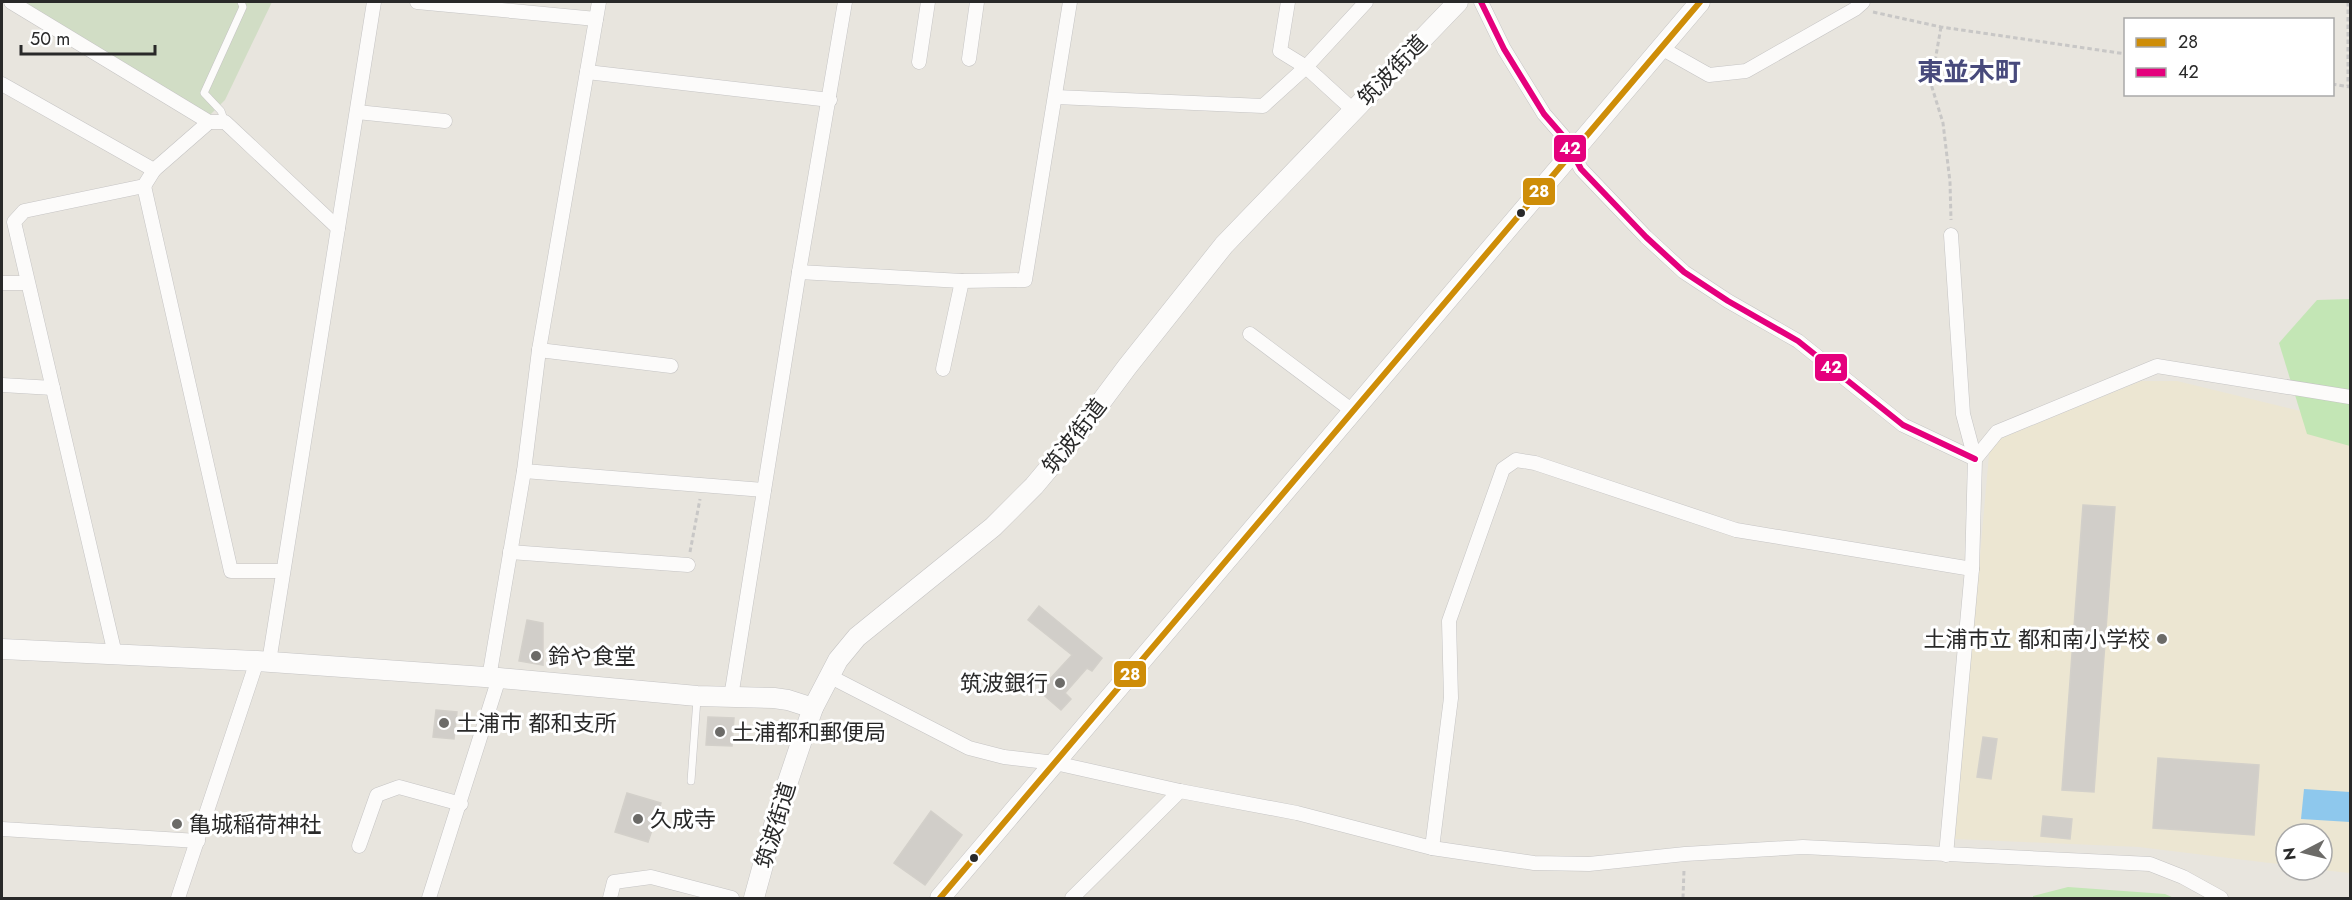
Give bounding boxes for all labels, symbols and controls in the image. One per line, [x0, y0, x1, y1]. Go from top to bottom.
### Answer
scale bar [21, 18, 154, 56]
legend [2124, 18, 2334, 96]
text: 50 m [30, 26, 70, 52]
street label: 筑波街道 [1350, 27, 1434, 113]
text: 28 [2178, 29, 2198, 55]
district label: 東並木町 [1917, 53, 2021, 91]
text: 42 [2178, 59, 2199, 85]
line badge: 42 [1553, 134, 1587, 163]
text: 42 [1559, 137, 1581, 160]
line badge: 28 [1522, 177, 1556, 206]
text: 28 [1529, 180, 1549, 203]
unlabelled marker [1515, 207, 1527, 219]
line badge: 42 [1814, 353, 1848, 382]
text: 42 [1820, 356, 1842, 379]
street label: 筑波街道 [1034, 391, 1114, 481]
place label: 土浦市立 都和南小学校 [1923, 623, 2150, 655]
marker: 土浦市立 都和南小学校 [2155, 632, 2169, 646]
place label: 鈴や食堂 [548, 640, 636, 672]
marker: 鈴や食堂 [529, 649, 543, 663]
line badge: 28 [1113, 660, 1147, 688]
text: 28 [1120, 663, 1140, 686]
place label: 筑波銀行 [960, 667, 1048, 699]
marker: 筑波銀行 [1053, 676, 1067, 690]
place label: 土浦市 都和支所 [456, 707, 617, 739]
marker: 土浦市 都和支所 [437, 716, 451, 730]
place label: 土浦都和郵便局 [732, 716, 886, 748]
marker: 土浦都和郵便局 [713, 725, 727, 739]
street label: 筑波街道 [747, 778, 803, 872]
place label: 久成寺 [650, 803, 716, 835]
place label: 亀城稲荷神社 [189, 808, 321, 840]
marker: 久成寺 [631, 812, 645, 826]
marker: 亀城稲荷神社 [170, 817, 184, 831]
north arrow [2274, 822, 2334, 882]
text: N [2277, 846, 2302, 861]
unlabelled marker [968, 852, 980, 864]

